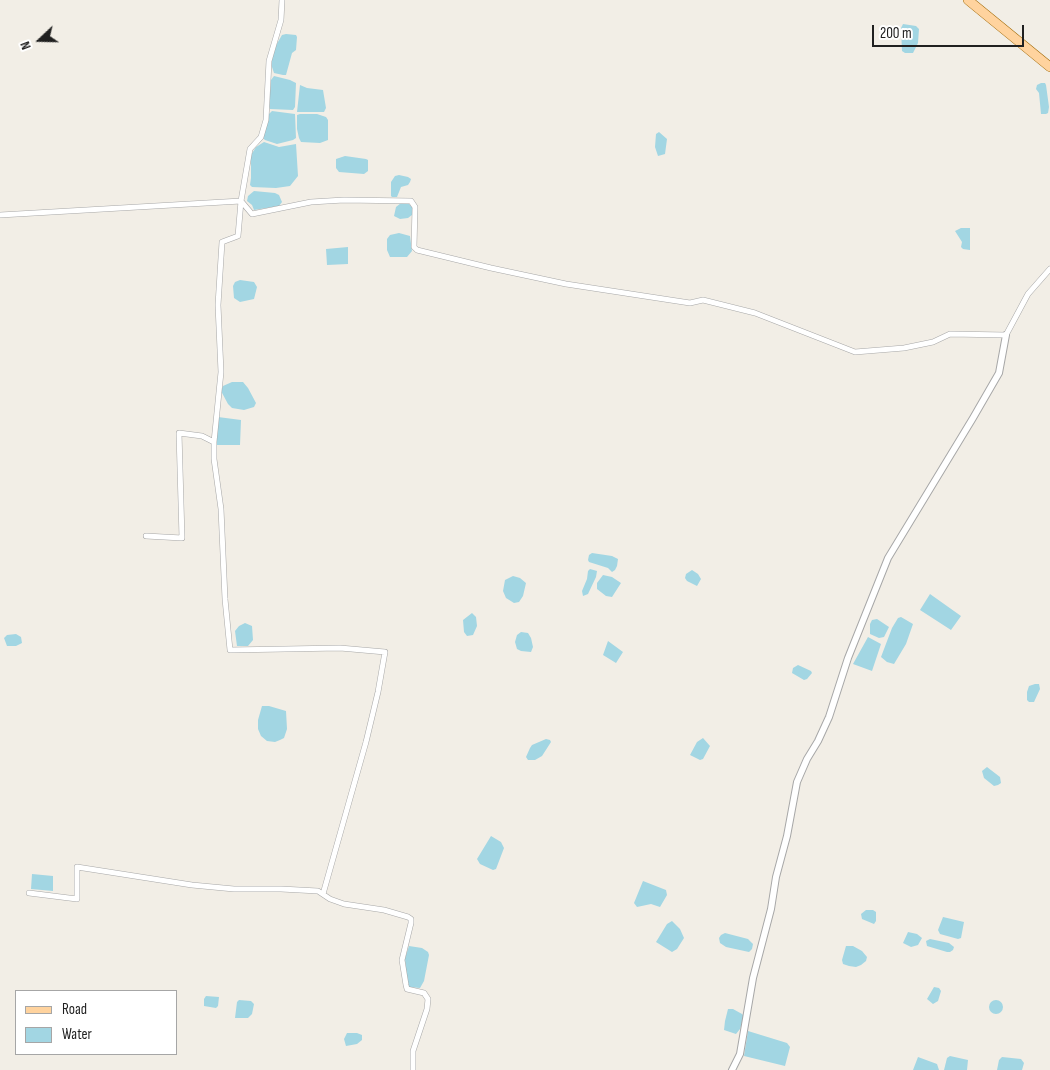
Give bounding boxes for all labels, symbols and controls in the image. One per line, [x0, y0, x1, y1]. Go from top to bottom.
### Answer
north arrow [15, 15, 65, 65]
scale bar [875, 15, 1028, 47]
text: 200 m [880, 24, 912, 43]
text: N [16, 39, 35, 52]
legend [15, 990, 178, 1055]
text: Road [62, 1000, 87, 1019]
text: Water [62, 1025, 92, 1044]

